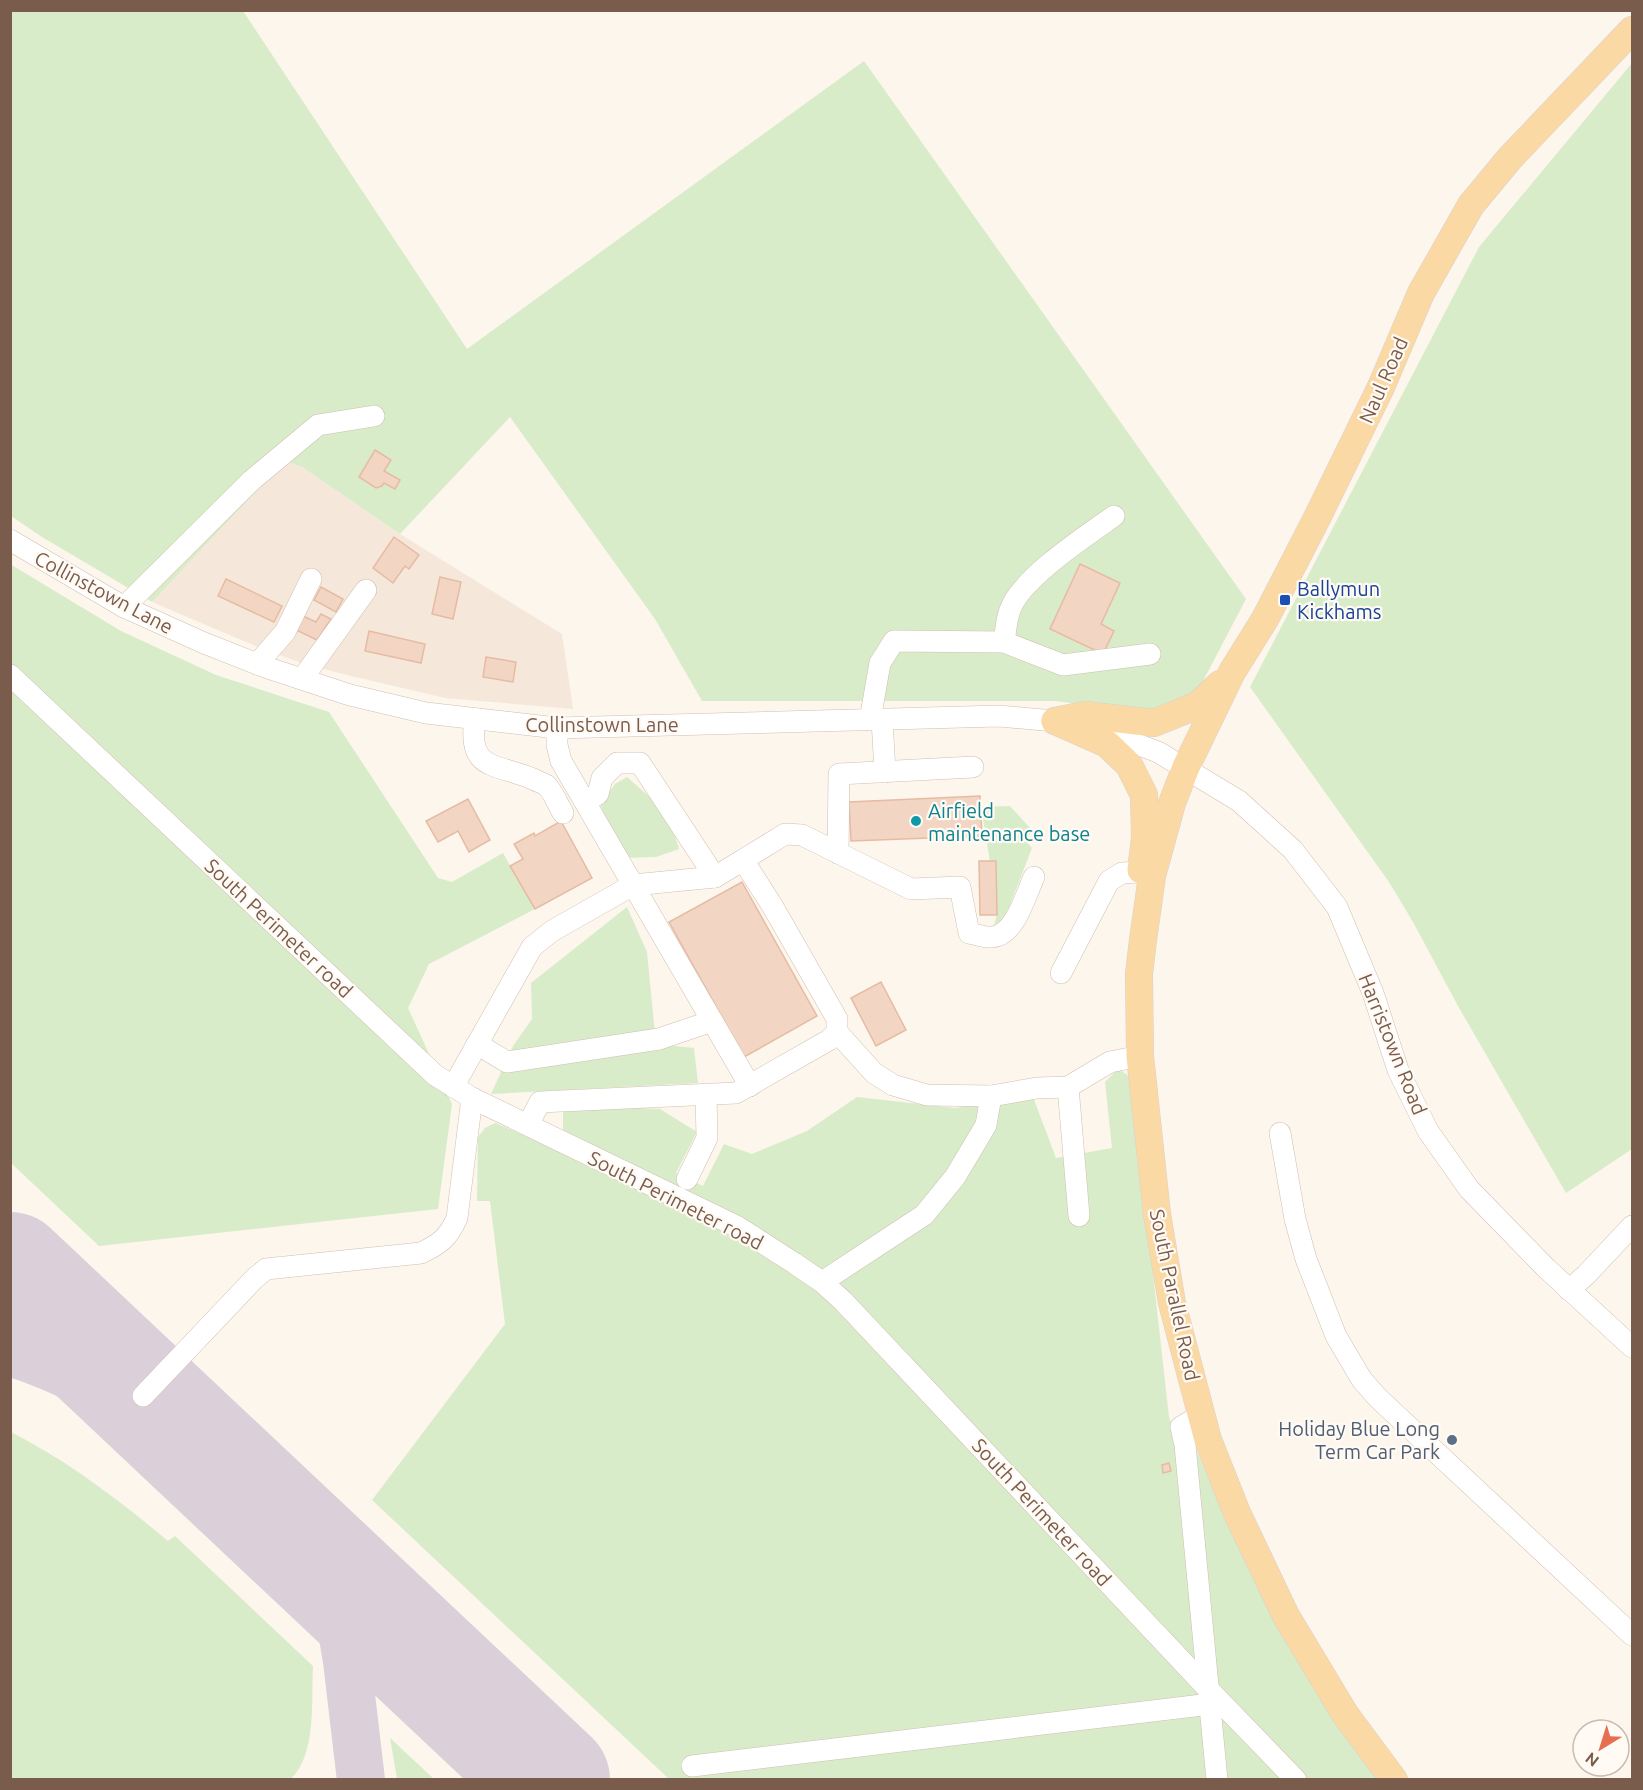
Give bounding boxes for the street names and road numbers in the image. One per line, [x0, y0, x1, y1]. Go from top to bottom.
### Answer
street label: Naul Road [1354, 333, 1412, 427]
street label: Collinstown Lane [31, 546, 177, 638]
street label: Collinstown Lane [525, 713, 679, 736]
street label: South Perimeter road [201, 854, 357, 1002]
street label: Harristown Road [1354, 970, 1432, 1118]
street label: South Perimeter road [585, 1146, 767, 1254]
street label: South Parallel Road [1146, 1207, 1204, 1383]
street label: South Perimeter road [968, 1434, 1116, 1590]

